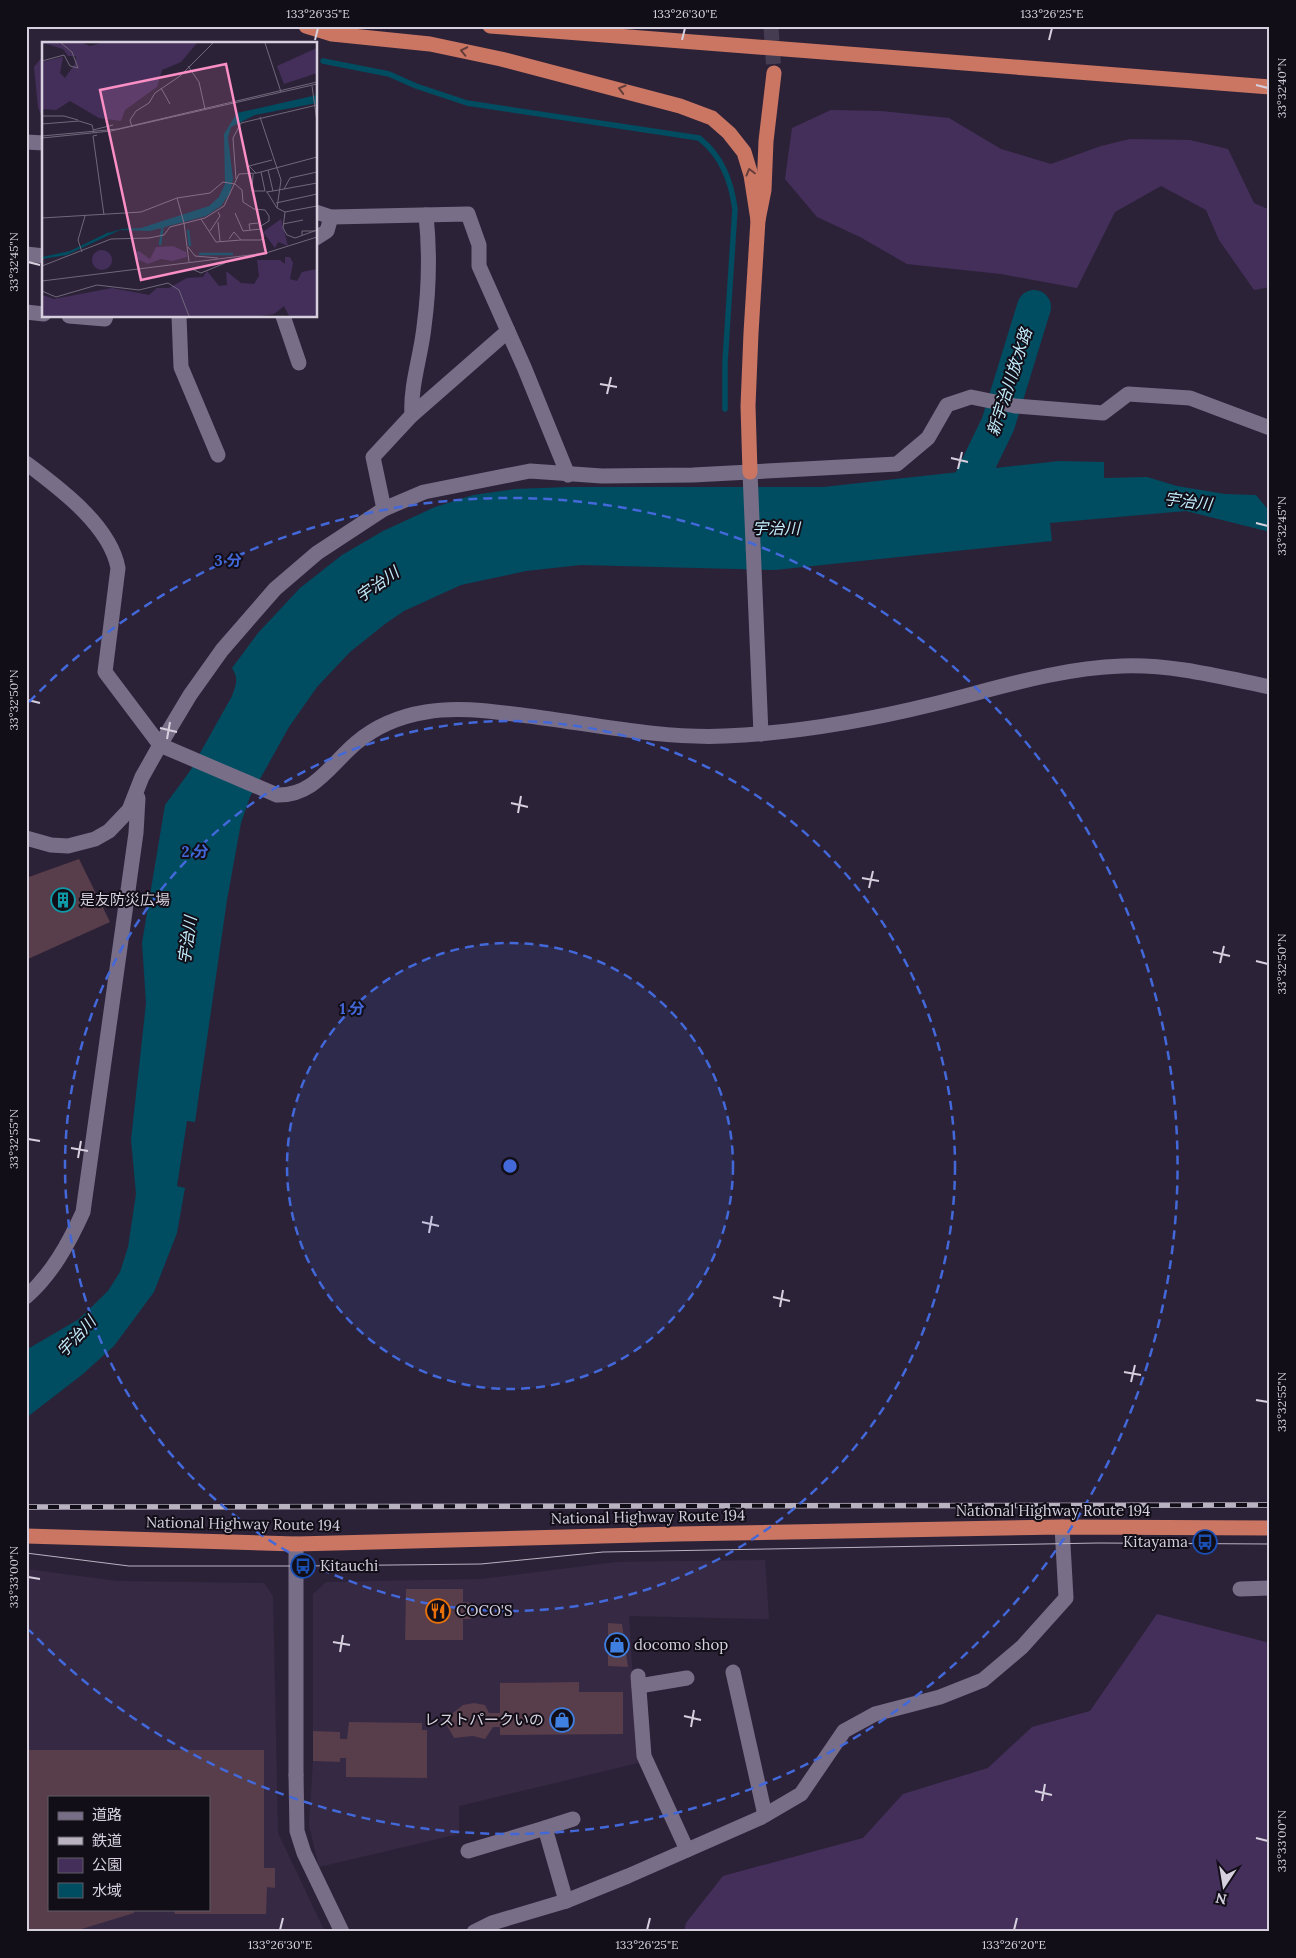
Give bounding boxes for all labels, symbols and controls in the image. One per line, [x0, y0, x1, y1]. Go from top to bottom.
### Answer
text: 133°26'35"E [286, 6, 350, 21]
text: 133°26'30"E [653, 6, 717, 21]
text: 133°26'25"E [1020, 6, 1084, 21]
inset map [42, 42, 318, 318]
one-way arrow [459, 46, 468, 57]
text: 33°32'40"N [1274, 58, 1289, 118]
one-way arrow [618, 85, 626, 95]
one-way arrow [745, 168, 755, 177]
text: 33°32'45"N [6, 232, 21, 292]
water label: 新宇治川放水路 [982, 324, 1036, 438]
water label: 宇治川 [1163, 488, 1215, 514]
text: 33°32'45"N [1274, 496, 1289, 556]
water label: 宇治川 [752, 518, 802, 538]
text: 3 分 [214, 551, 242, 570]
water label: 宇治川 [352, 561, 404, 606]
text: 33°32'50"N [6, 669, 21, 731]
text: 2 分 [182, 842, 208, 861]
building icon: 是友防災広場 [50, 887, 76, 913]
place label: 是友防災広場 [80, 890, 170, 909]
water label: 宇治川 [174, 913, 201, 965]
text: 33°32'50"N [1274, 933, 1289, 995]
text: 1 分 [339, 999, 365, 1018]
text: 33°32'55"N [6, 1109, 21, 1169]
centre of rings [501, 1157, 519, 1175]
water label: 宇治川 [52, 1310, 101, 1360]
text: 33°32'55"N [1274, 1372, 1289, 1432]
street label: National Highway Route 194 [956, 1501, 1150, 1520]
street label: National Highway Route 194 [551, 1505, 745, 1528]
street label: National Highway Route 194 [146, 1512, 340, 1535]
bus stop icon: Kitayama [1192, 1529, 1218, 1555]
place label: Kitayama [1123, 1532, 1188, 1551]
text: 33°33'00"N [6, 1546, 21, 1608]
bus stop icon: Kitauchi [290, 1553, 316, 1579]
place label: Kitauchi [320, 1556, 378, 1575]
restaurant icon: COCO'S [425, 1598, 451, 1624]
place label: COCO'S [456, 1601, 512, 1620]
shop icon: docomo shop [604, 1632, 630, 1658]
place label: docomo shop [634, 1635, 728, 1654]
shop icon: レストパークいの [549, 1707, 575, 1733]
place label: レストパークいの [424, 1710, 544, 1729]
legend [48, 1796, 210, 1910]
text: 道路 [92, 1805, 122, 1824]
text: 33°33'00"N [1274, 1810, 1289, 1872]
text: 鉄道 [92, 1831, 122, 1850]
text: 公園 [92, 1855, 122, 1874]
north arrow [1198, 1860, 1248, 1910]
text: 水域 [92, 1881, 122, 1900]
text: N [1214, 1889, 1228, 1909]
text: 133°26'30"E [248, 1937, 312, 1952]
text: 133°26'25"E [615, 1937, 679, 1952]
text: 133°26'20"E [982, 1937, 1046, 1952]

